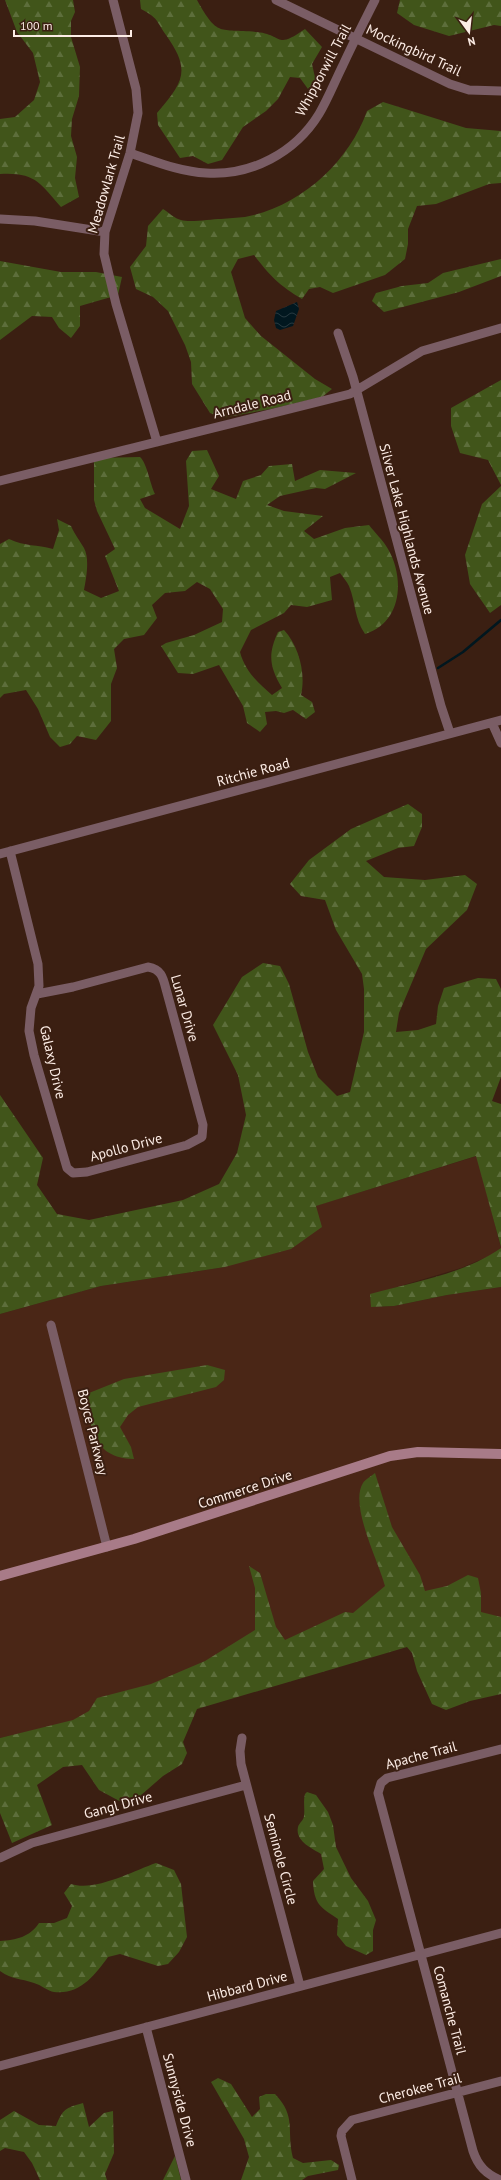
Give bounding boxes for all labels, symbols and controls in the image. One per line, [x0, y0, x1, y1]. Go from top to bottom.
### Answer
scale bar [14, 12, 131, 38]
north arrow [449, 12, 489, 52]
text: 100 m [20, 18, 53, 33]
street label: Mockingbird Trail [363, 20, 465, 80]
street label: Whipporwill Trail [291, 21, 355, 119]
text: N [466, 34, 477, 49]
street label: Meadowlark Trail [83, 133, 129, 235]
street label: Arndale Road [211, 386, 293, 422]
street label: Silver Lake Highlands Avenue [376, 442, 438, 616]
street label: Ritchie Road [215, 754, 291, 790]
street label: Lunar Drive [167, 972, 203, 1044]
street label: Galaxy Drive [36, 1024, 70, 1100]
street label: Apollo Drive [88, 1129, 164, 1165]
street label: Boyce Parkway [74, 1387, 113, 1477]
street label: Commerce Drive [196, 1465, 294, 1513]
street label: Apache Trail [383, 1737, 459, 1773]
street label: Gangl Drive [82, 1787, 154, 1823]
street label: Seminole Circle [260, 1811, 302, 1907]
street label: Comanche Trail [430, 1964, 470, 2056]
street label: Hibbard Drive [205, 1967, 289, 2005]
street label: Sunnyside Drive [159, 2051, 201, 2149]
street label: Cherokee Trail [377, 2068, 463, 2108]

